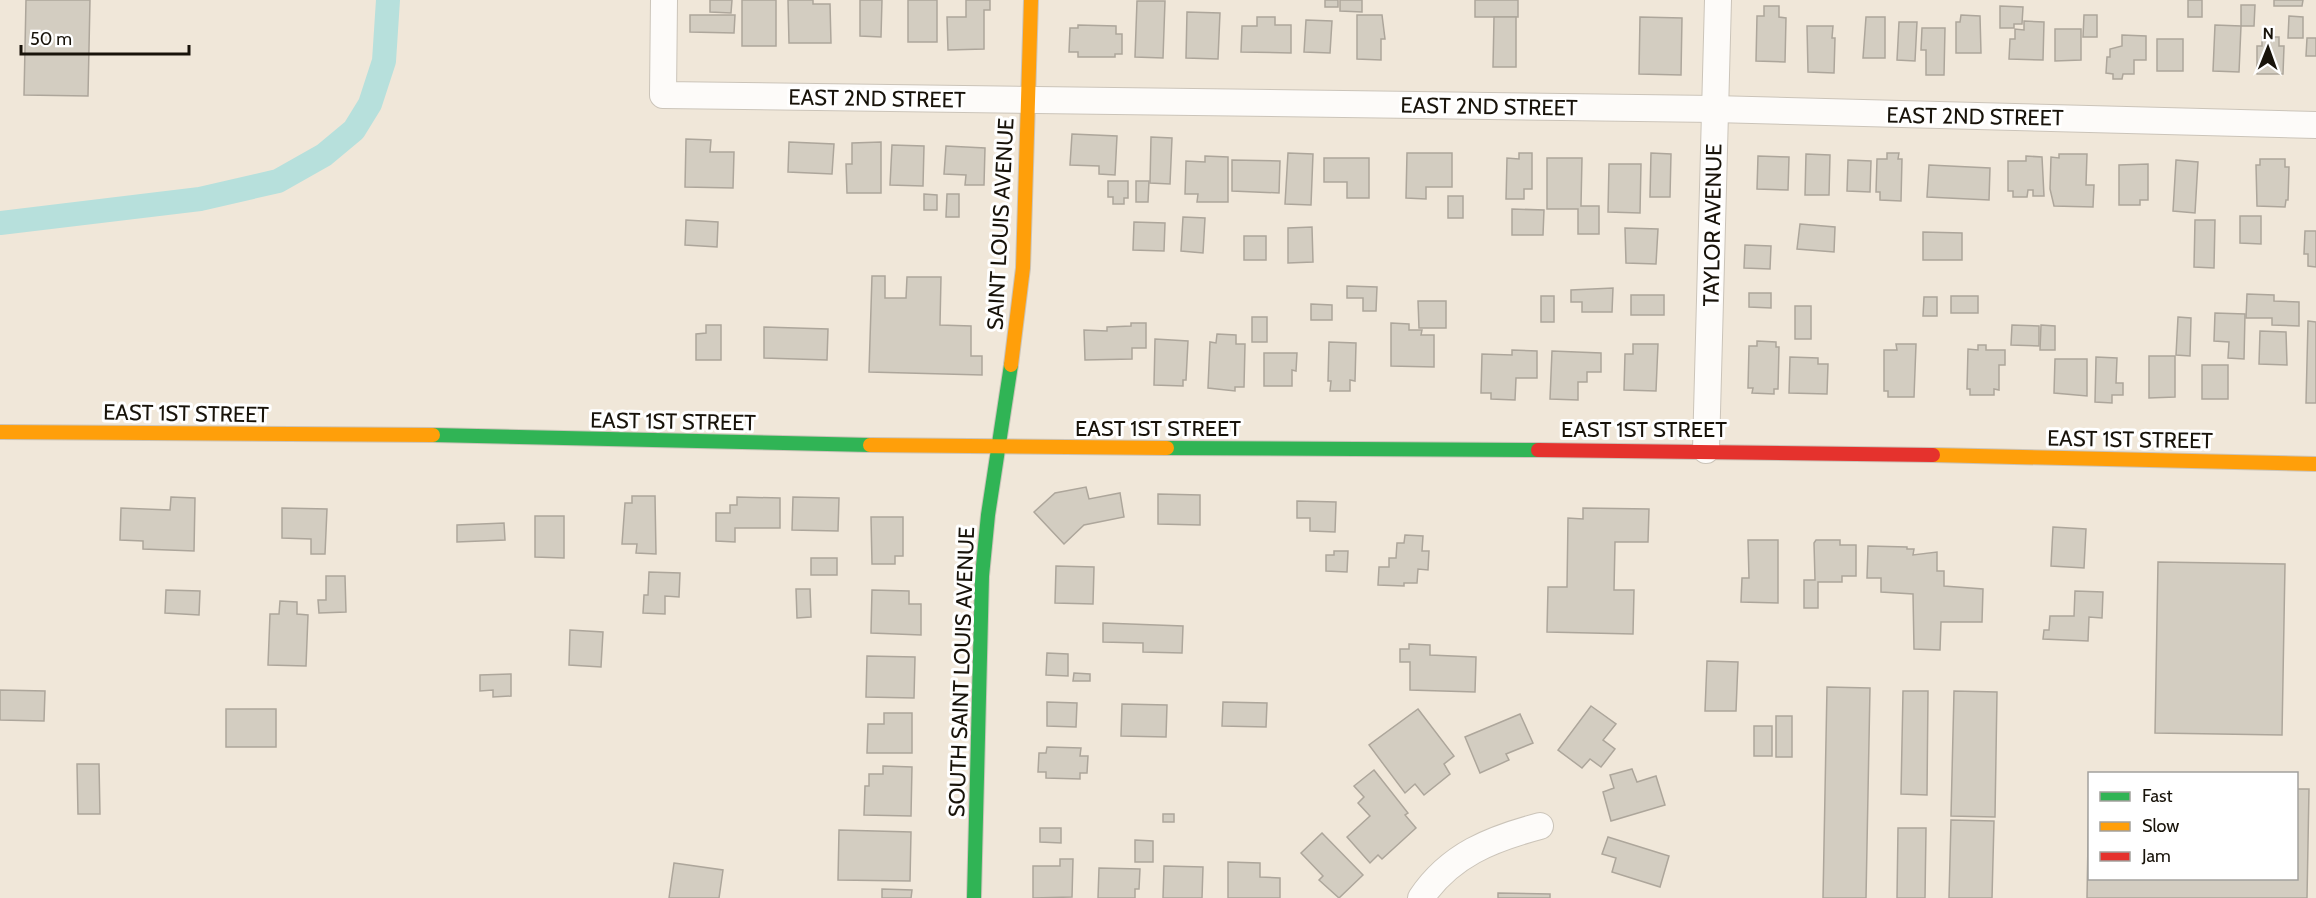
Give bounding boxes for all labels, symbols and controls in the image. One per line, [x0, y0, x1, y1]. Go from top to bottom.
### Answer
scale bar [21, 18, 189, 56]
north arrow [2238, 18, 2298, 78]
text: N [2262, 24, 2274, 43]
text: 50 m [30, 28, 72, 50]
street label: EAST 2ND STREET [788, 83, 966, 114]
street label: EAST 2ND STREET [1400, 91, 1578, 122]
street label: EAST 2ND STREET [1886, 101, 2064, 132]
street label: SAINT LOUIS AVENUE [981, 117, 1020, 331]
street label: TAYLOR AVENUE [1698, 144, 1727, 306]
street label: EAST 1ST STREET [103, 399, 269, 428]
street label: EAST 1ST STREET [590, 407, 756, 436]
street label: EAST 1ST STREET [1075, 415, 1241, 442]
street label: EAST 1ST STREET [1561, 416, 1727, 443]
street label: EAST 1ST STREET [2047, 425, 2213, 454]
street label: SOUTH SAINT LOUIS AVENUE [943, 526, 980, 818]
legend [2088, 772, 2298, 880]
text: Fast [2142, 785, 2173, 807]
text: Slow [2142, 815, 2179, 837]
text: Jam [2141, 845, 2171, 867]

